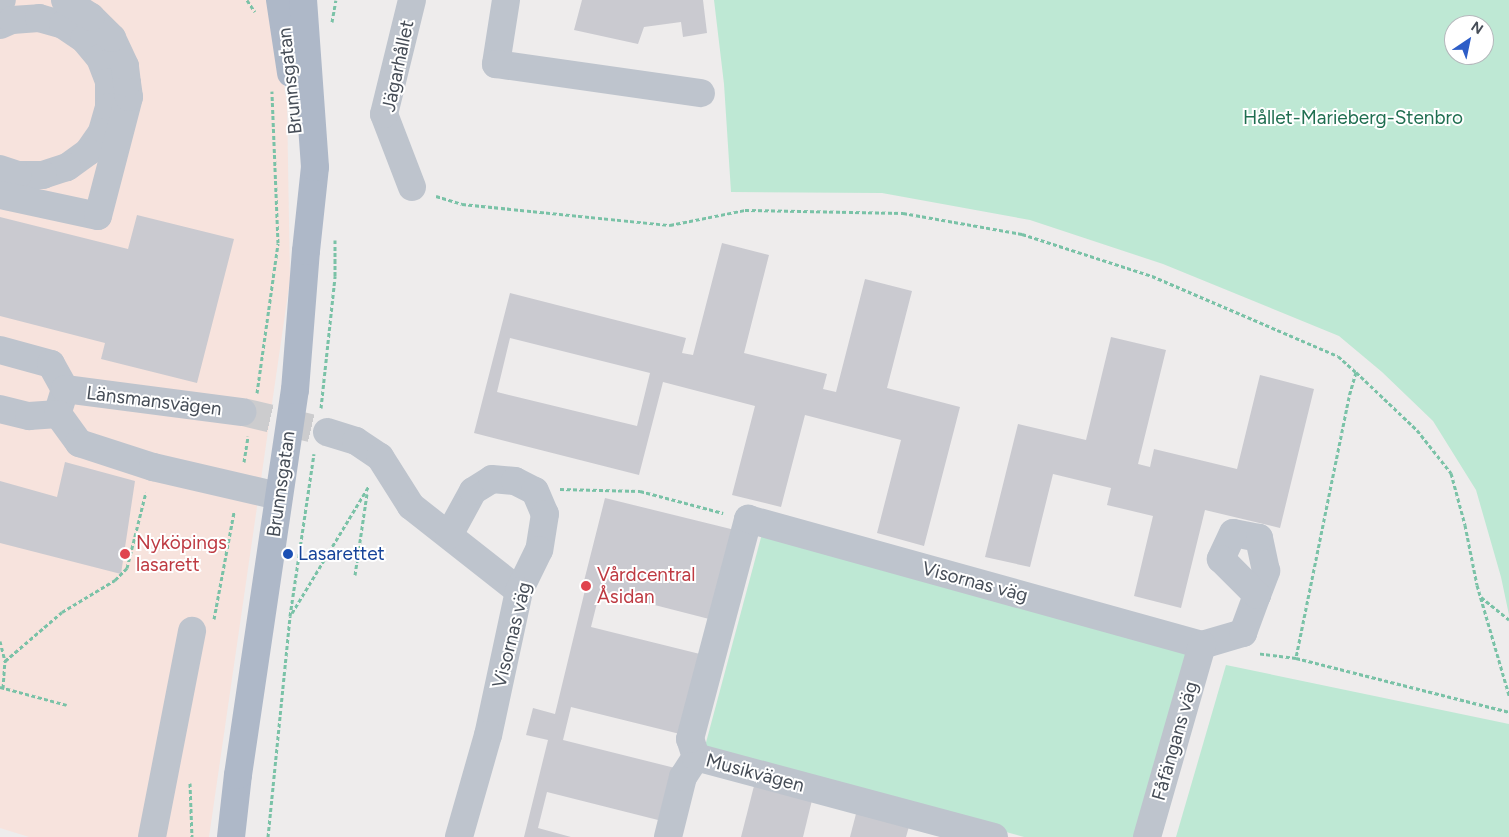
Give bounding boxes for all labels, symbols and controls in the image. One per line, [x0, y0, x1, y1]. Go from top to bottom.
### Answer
north arrow [1444, 15, 1494, 65]
street label: Jägarhållet [377, 18, 419, 114]
text: N [1468, 18, 1486, 38]
street label: Brunnsgatan [273, 27, 307, 135]
park label: Hållet-Marieberg-Stenbro [1243, 107, 1463, 129]
street label: Länsmansvägen [85, 381, 223, 421]
street label: Brunnsgatan [262, 429, 300, 539]
place label: Nyköpings lasarett [136, 532, 227, 576]
place label: Lasarettet [298, 543, 385, 565]
marker: Nyköpings lasarett [118, 547, 132, 561]
marker: Lasarettet [282, 548, 294, 560]
street label: Visornas väg [920, 557, 1030, 607]
place label: Vårdcentral Åsidan [597, 564, 695, 608]
marker: Vårdcentral Åsidan [579, 579, 593, 593]
street label: Visornas väg [488, 580, 536, 690]
street label: Fåfängans väg [1147, 679, 1203, 803]
street label: Musikvägen [703, 749, 807, 797]

